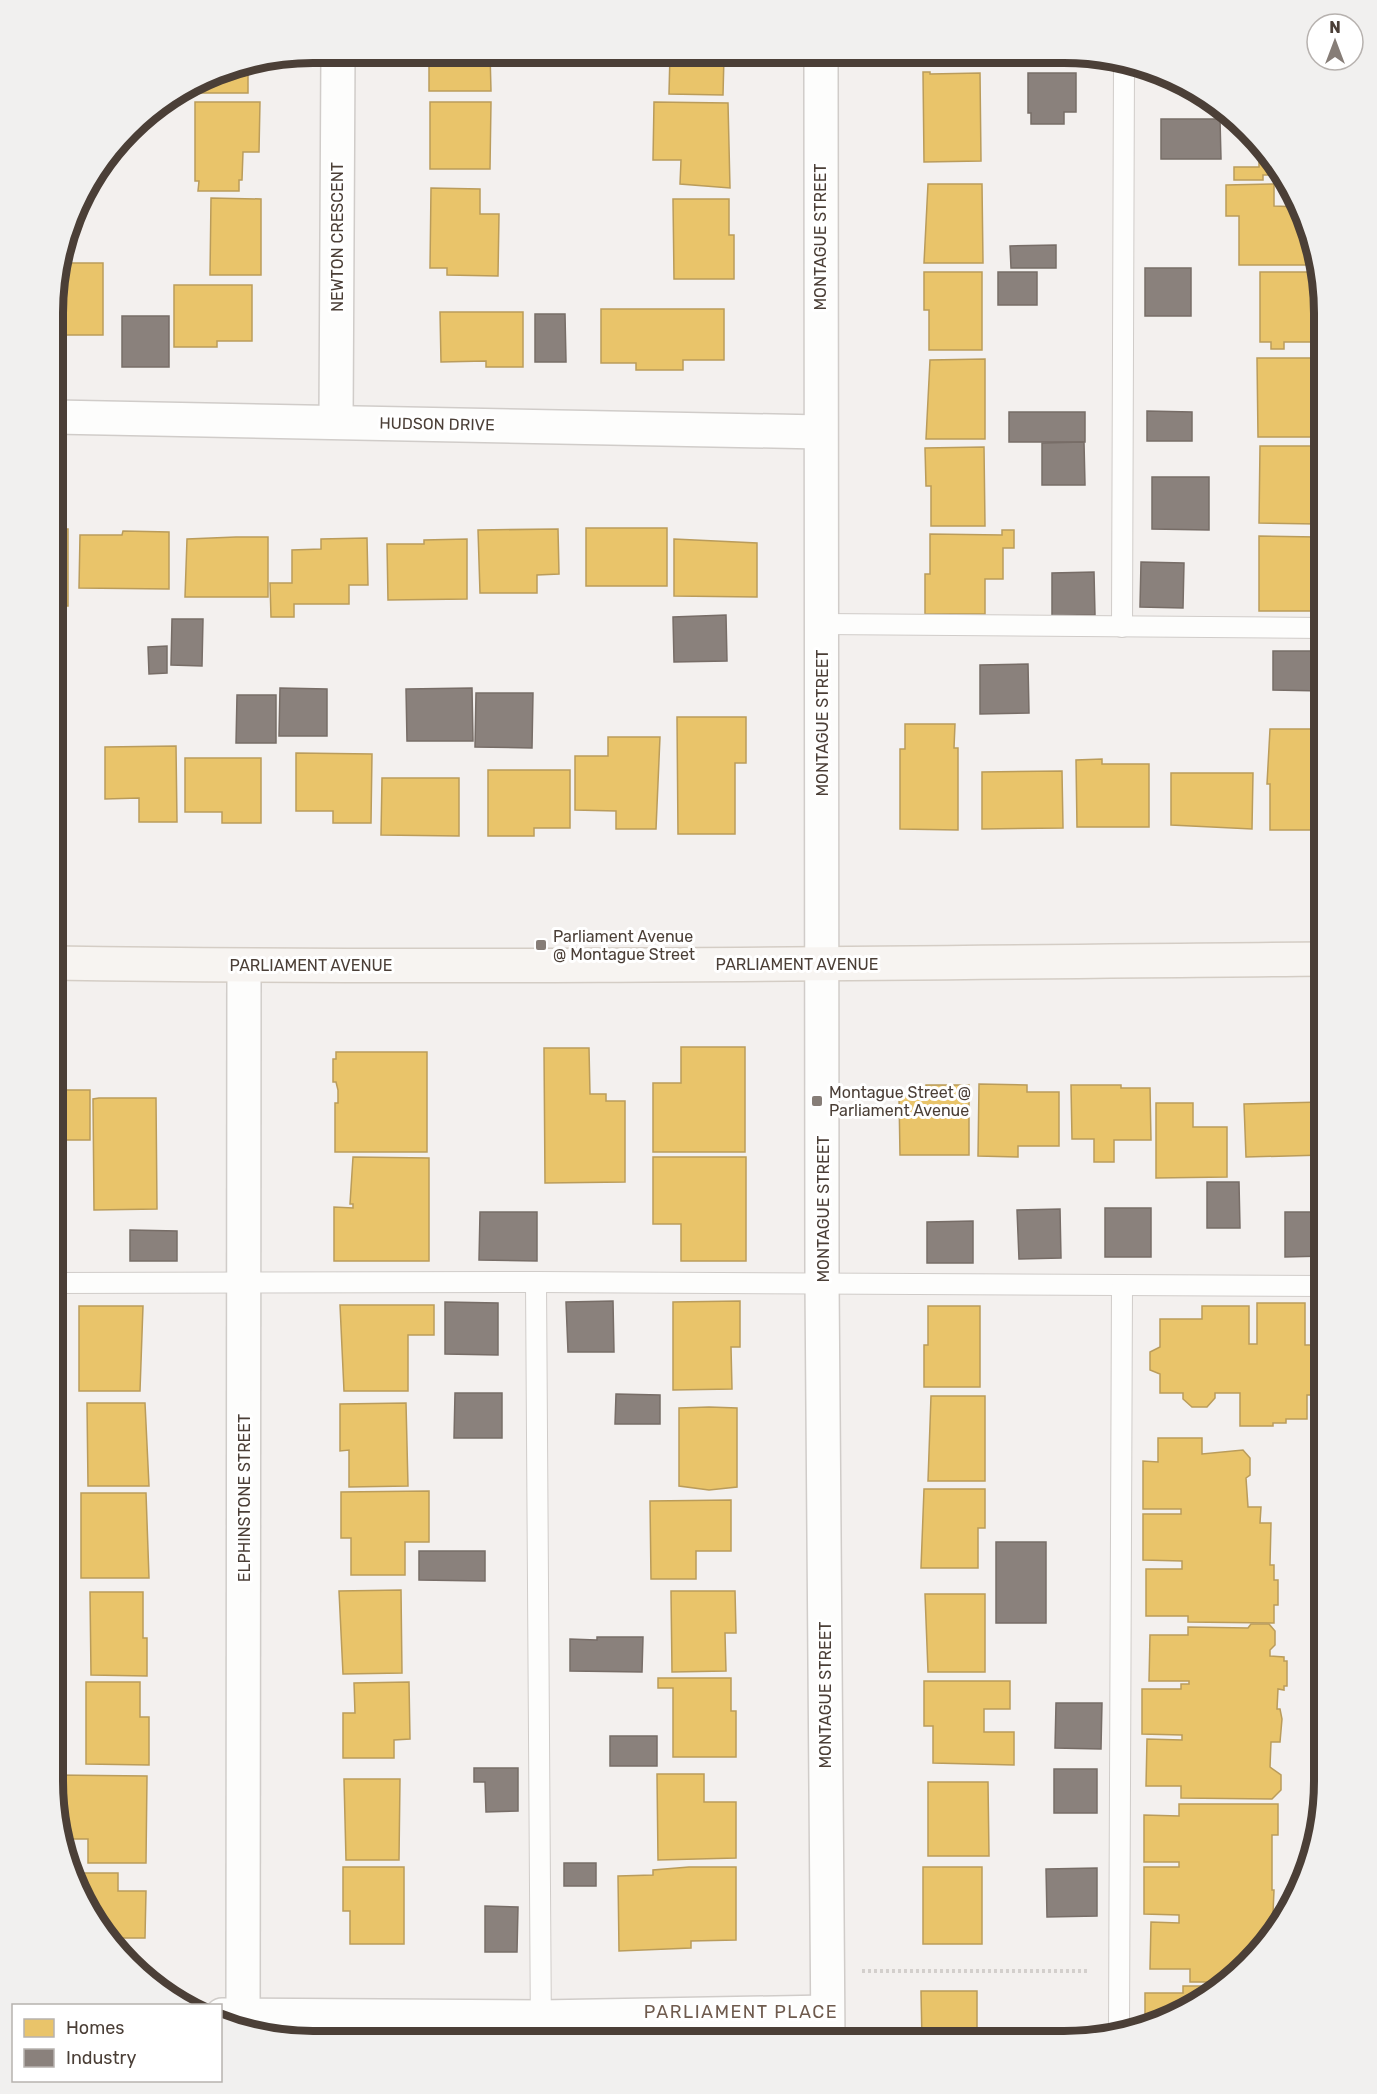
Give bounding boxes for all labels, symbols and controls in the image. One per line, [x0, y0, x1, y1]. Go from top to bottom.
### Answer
north arrow [1305, 12, 1365, 72]
text: N [1329, 18, 1341, 37]
street label: NEWTON CRESCENT [328, 162, 347, 312]
street label: MONTAGUE STREET [811, 163, 830, 311]
street label: HUDSON DRIVE [379, 413, 495, 435]
street label: MONTAGUE STREET [813, 649, 832, 797]
place label: Parliament Avenue @ Montague Street [553, 927, 695, 964]
marker: Parliament Avenue @ Montague Street [534, 938, 548, 952]
street label: PARLIAMENT AVENUE [716, 955, 878, 974]
street label: PARLIAMENT AVENUE [230, 956, 392, 975]
place label: Montague Street @ Parliament Avenue [829, 1083, 971, 1120]
marker: Montague Street @ Parliament Avenue [810, 1094, 824, 1108]
street label: MONTAGUE STREET [814, 1135, 833, 1283]
street label: ELPHINSTONE STREET [235, 1414, 254, 1582]
street label: MONTAGUE STREET [816, 1621, 835, 1769]
district label: PARLIAMENT PLACE [644, 2001, 838, 2023]
legend [12, 2004, 222, 2082]
text: Homes [66, 2017, 124, 2039]
text: Industry [66, 2047, 136, 2069]

